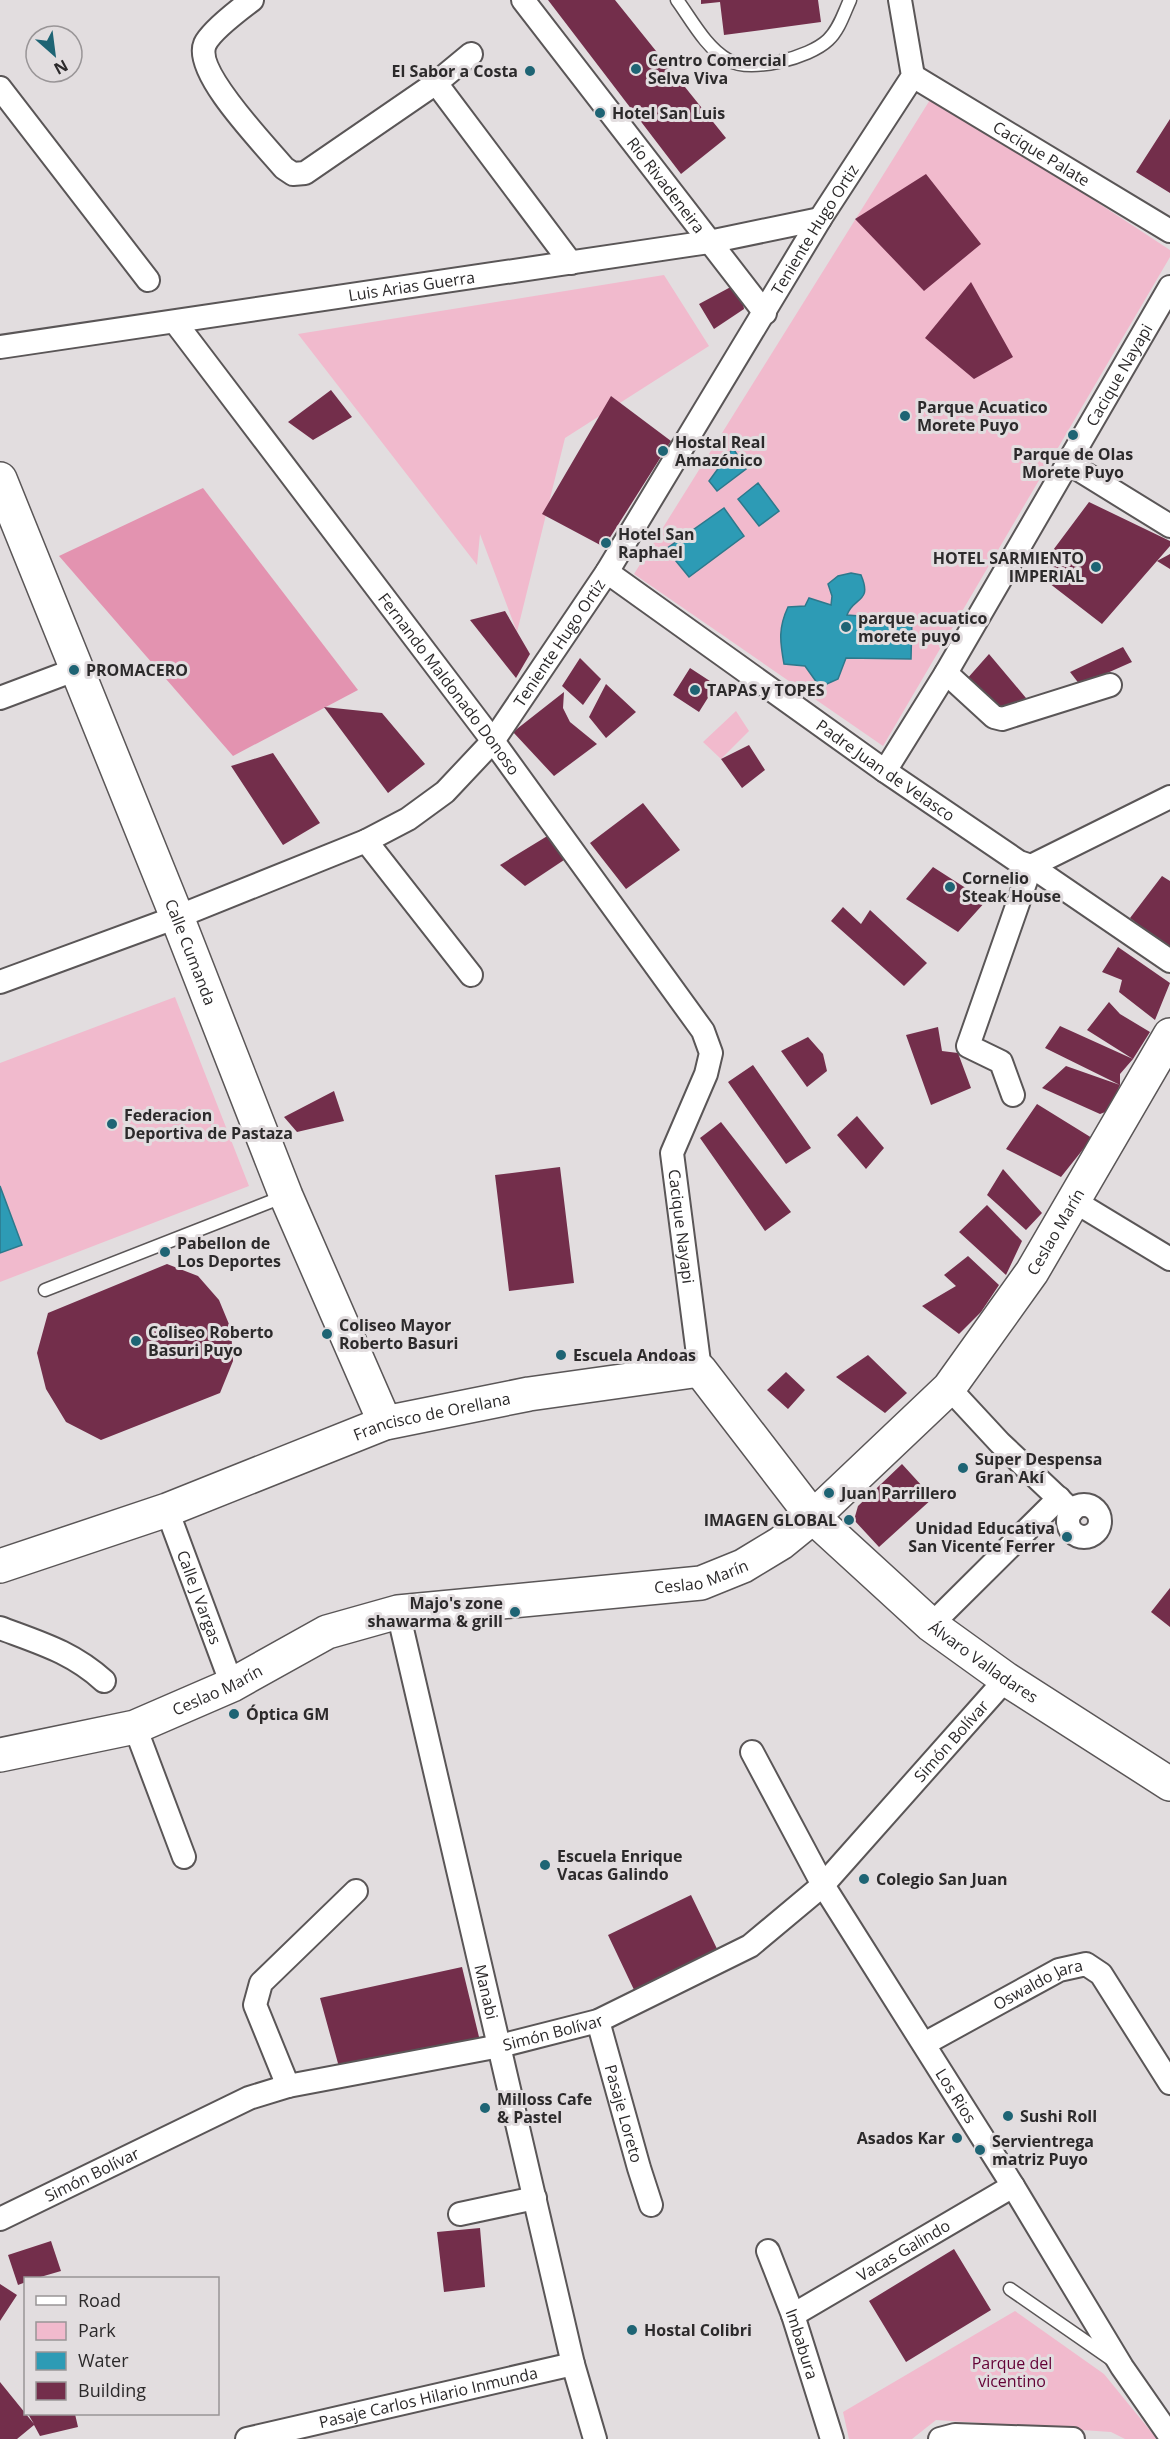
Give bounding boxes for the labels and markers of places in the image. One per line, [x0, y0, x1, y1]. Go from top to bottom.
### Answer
place label: Centro Comercial Selva Viva [648, 49, 787, 89]
place label: El Sabor a Costa [392, 60, 518, 82]
marker: Centro Comercial Selva Viva [629, 62, 643, 76]
marker: El Sabor a Costa [523, 64, 537, 78]
place label: Hotel San Luis [612, 102, 725, 124]
marker: Hotel San Luis [593, 106, 607, 120]
place label: Parque Acuatico Morete Puyo [917, 396, 1048, 436]
marker: Parque Acuatico Morete Puyo [898, 409, 912, 423]
marker: Parque de Olas Morete Puyo [1066, 428, 1080, 442]
place label: Hostal Real Amazónico [675, 431, 765, 471]
place label: Parque de Olas Morete Puyo [1013, 443, 1133, 483]
marker: Hostal Real Amazónico [656, 444, 670, 458]
place label: Hotel San Raphael [618, 523, 695, 563]
marker: Hotel San Raphael [599, 536, 613, 550]
place label: HOTEL SARMIENTO IMPERIAL [933, 547, 1084, 587]
marker: HOTEL SARMIENTO IMPERIAL [1089, 560, 1103, 574]
place label: parque acuatico morete puyo [858, 607, 987, 647]
marker: parque acuatico morete puyo [839, 620, 853, 634]
place label: PROMACERO [86, 659, 188, 681]
marker: PROMACERO [67, 663, 81, 677]
place label: TAPAS y TOPES [707, 679, 825, 701]
marker: TAPAS y TOPES [688, 683, 702, 697]
place label: Cornelio Steak House [962, 867, 1061, 907]
marker: Cornelio Steak House [943, 880, 957, 894]
place label: Federacion Deportiva de Pastaza [124, 1104, 293, 1144]
marker: Federacion Deportiva de Pastaza [105, 1117, 119, 1131]
place label: Pabellon de Los Deportes [177, 1232, 281, 1272]
marker: Pabellon de Los Deportes [158, 1245, 172, 1259]
place label: Coliseo Mayor Roberto Basuri [339, 1314, 458, 1354]
place label: Coliseo Roberto Basuri Puyo [148, 1321, 274, 1361]
marker: Coliseo Mayor Roberto Basuri [320, 1327, 334, 1341]
marker: Coliseo Roberto Basuri Puyo [129, 1334, 143, 1348]
place label: Escuela Andoas [573, 1344, 696, 1366]
marker: Escuela Andoas [554, 1348, 568, 1362]
place label: Super Despensa Gran Akí [975, 1448, 1102, 1488]
marker: Super Despensa Gran Akí [956, 1461, 970, 1475]
place label: Juan Parrillero [839, 1482, 957, 1504]
marker: Juan Parrillero [822, 1486, 836, 1500]
place label: IMAGEN GLOBAL [704, 1509, 837, 1531]
marker: IMAGEN GLOBAL [842, 1513, 856, 1527]
place label: Unidad Educativa San Vicente Ferrer [908, 1517, 1055, 1557]
marker: Unidad Educativa San Vicente Ferrer [1060, 1530, 1074, 1544]
place label: Majo's zone shawarma & grill [368, 1592, 503, 1632]
marker: Majo's zone shawarma & grill [508, 1605, 522, 1619]
place label: Óptica GM [246, 1703, 329, 1725]
marker: Óptica GM [227, 1707, 241, 1721]
place label: Escuela Enrique Vacas Galindo [557, 1845, 683, 1885]
marker: Escuela Enrique Vacas Galindo [538, 1858, 552, 1872]
place label: Colegio San Juan [876, 1868, 1008, 1890]
marker: Colegio San Juan [857, 1872, 871, 1886]
place label: Milloss Cafe & Pastel [497, 2088, 592, 2128]
marker: Milloss Cafe & Pastel [478, 2101, 492, 2115]
place label: Sushi Roll [1020, 2105, 1097, 2127]
marker: Sushi Roll [1001, 2109, 1015, 2123]
place label: Asados Kar [857, 2127, 945, 2149]
place label: Servientrega matriz Puyo [992, 2130, 1094, 2170]
marker: Asados Kar [950, 2131, 964, 2145]
marker: Servientrega matriz Puyo [973, 2143, 987, 2157]
place label: Hostal Colibri [644, 2319, 752, 2341]
marker: Hostal Colibri [625, 2323, 639, 2337]

